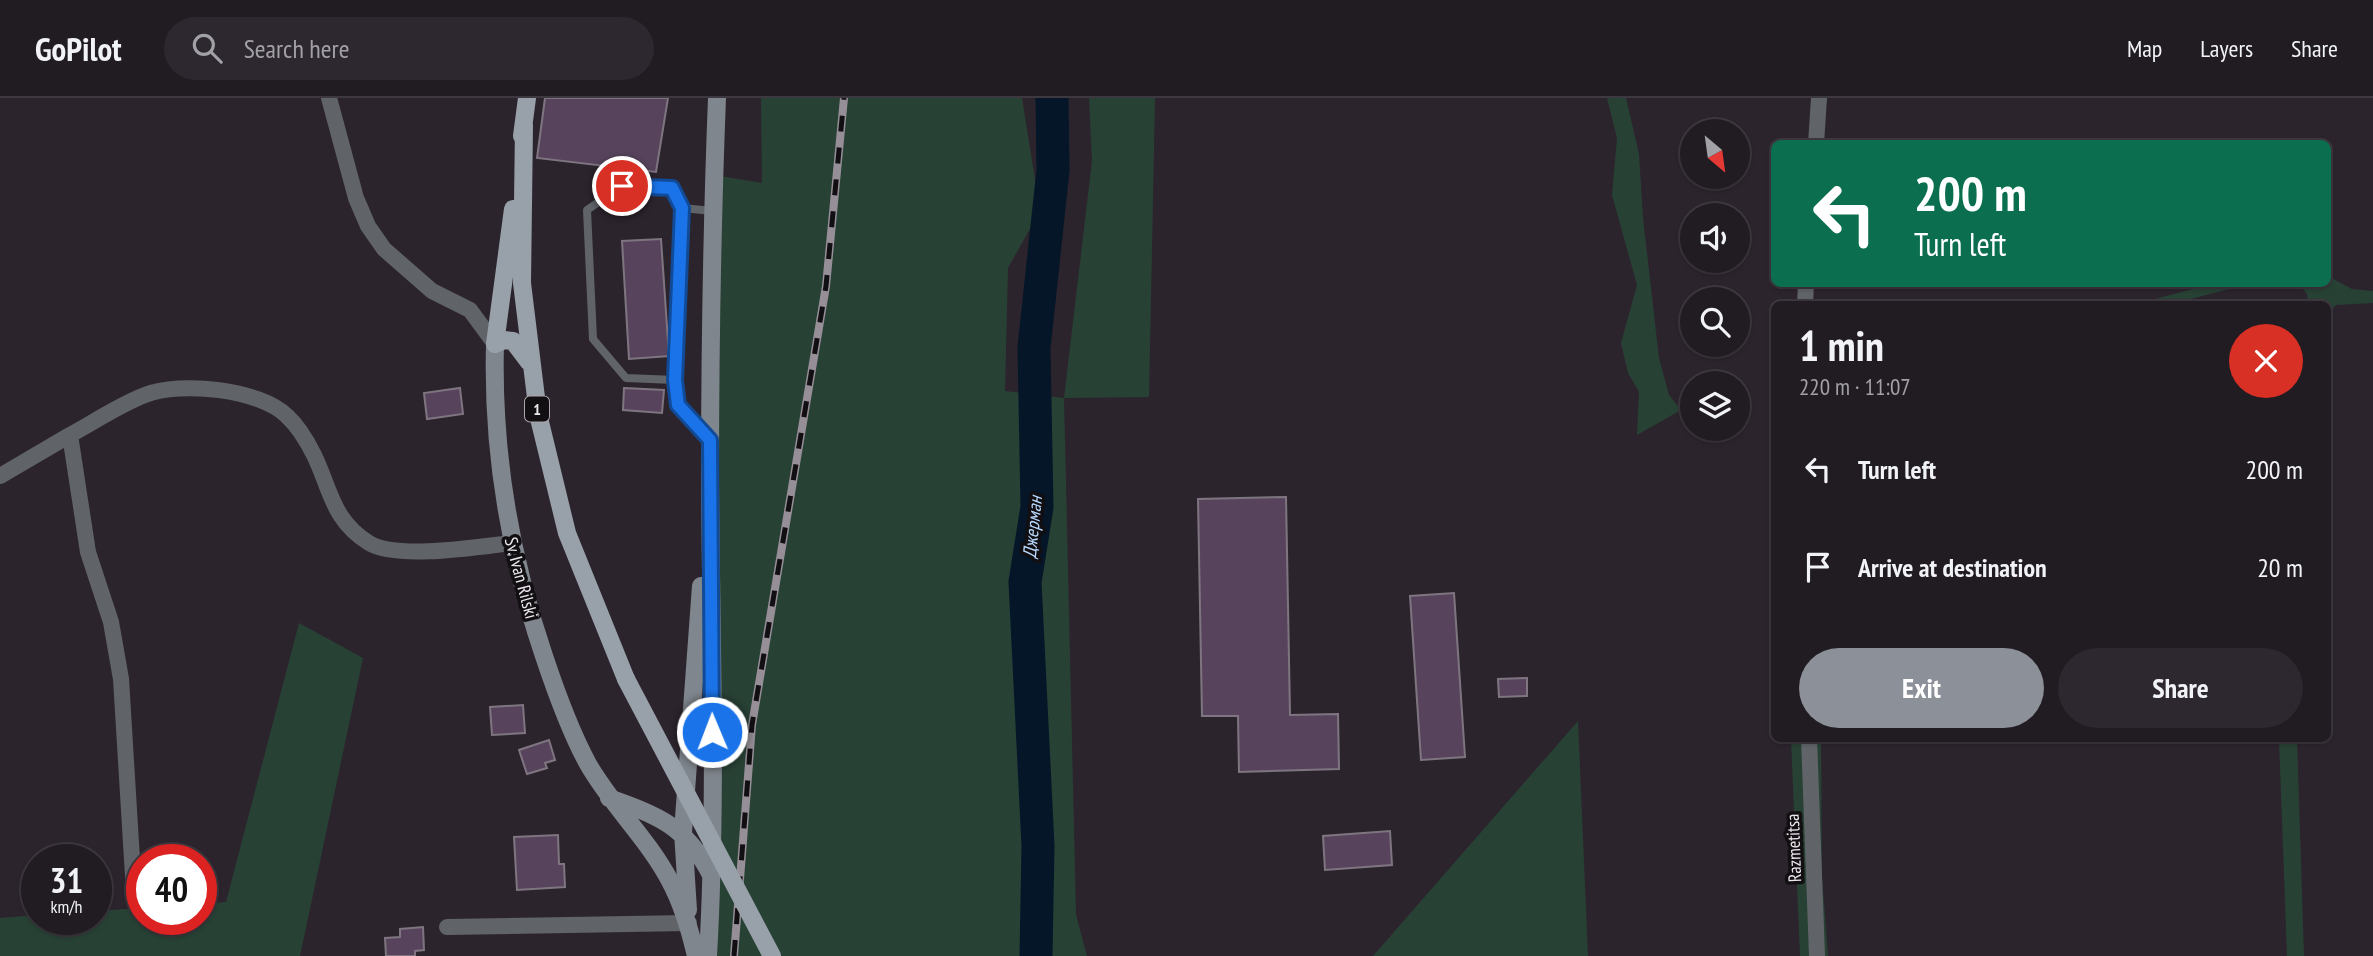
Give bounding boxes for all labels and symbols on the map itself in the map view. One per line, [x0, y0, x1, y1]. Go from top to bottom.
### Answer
north arrow [1680, 119, 1750, 189]
pin [592, 156, 652, 216]
road number: 1 [525, 396, 549, 422]
water label: Джерман [1017, 493, 1047, 560]
street label: Sv. Ivan Rilski [500, 535, 543, 621]
position arrow [675, 695, 749, 769]
street label: Razmetitsa [1781, 813, 1806, 883]
speed limit sign: 40 [126, 844, 217, 935]

